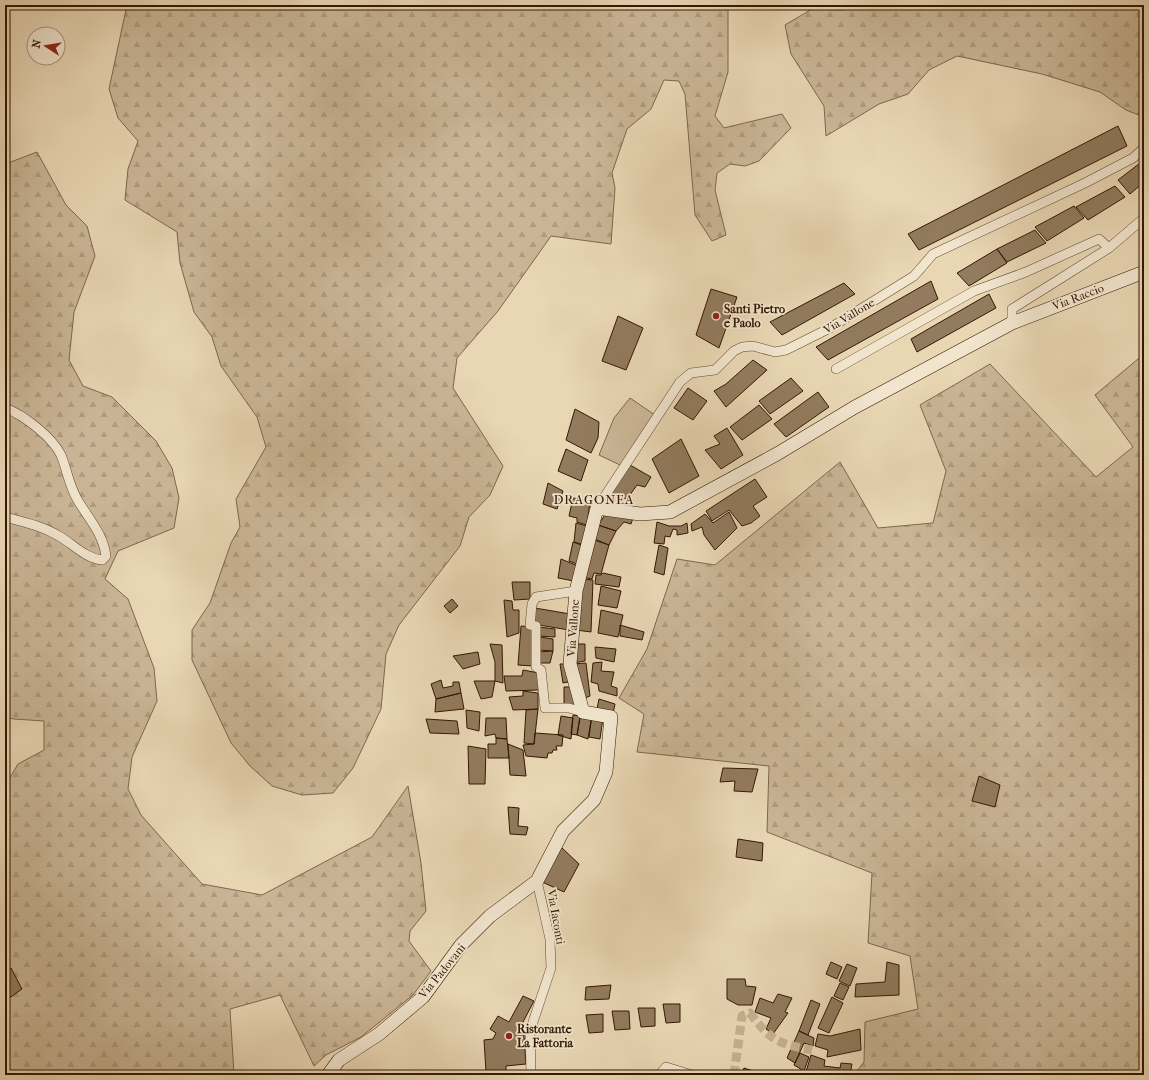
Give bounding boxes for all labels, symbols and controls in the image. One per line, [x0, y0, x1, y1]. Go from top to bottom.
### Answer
north arrow [26, 26, 66, 66]
text: N [29, 38, 44, 49]
street label: Via Raccio [1049, 281, 1106, 314]
street label: Via Vallone [820, 295, 877, 337]
place label: Santi Pietro e Paolo [724, 302, 785, 330]
marker: Santi Pietro e Paolo [711, 311, 721, 321]
district label: DRAGONEA [554, 492, 634, 507]
street label: Via Vallone [564, 599, 582, 658]
street label: Via Iaconti [544, 887, 568, 946]
street label: Via Padovani [415, 940, 469, 1002]
place label: Ristorante La Fattoria [517, 1022, 574, 1050]
marker: Ristorante La Fattoria [504, 1031, 514, 1041]

